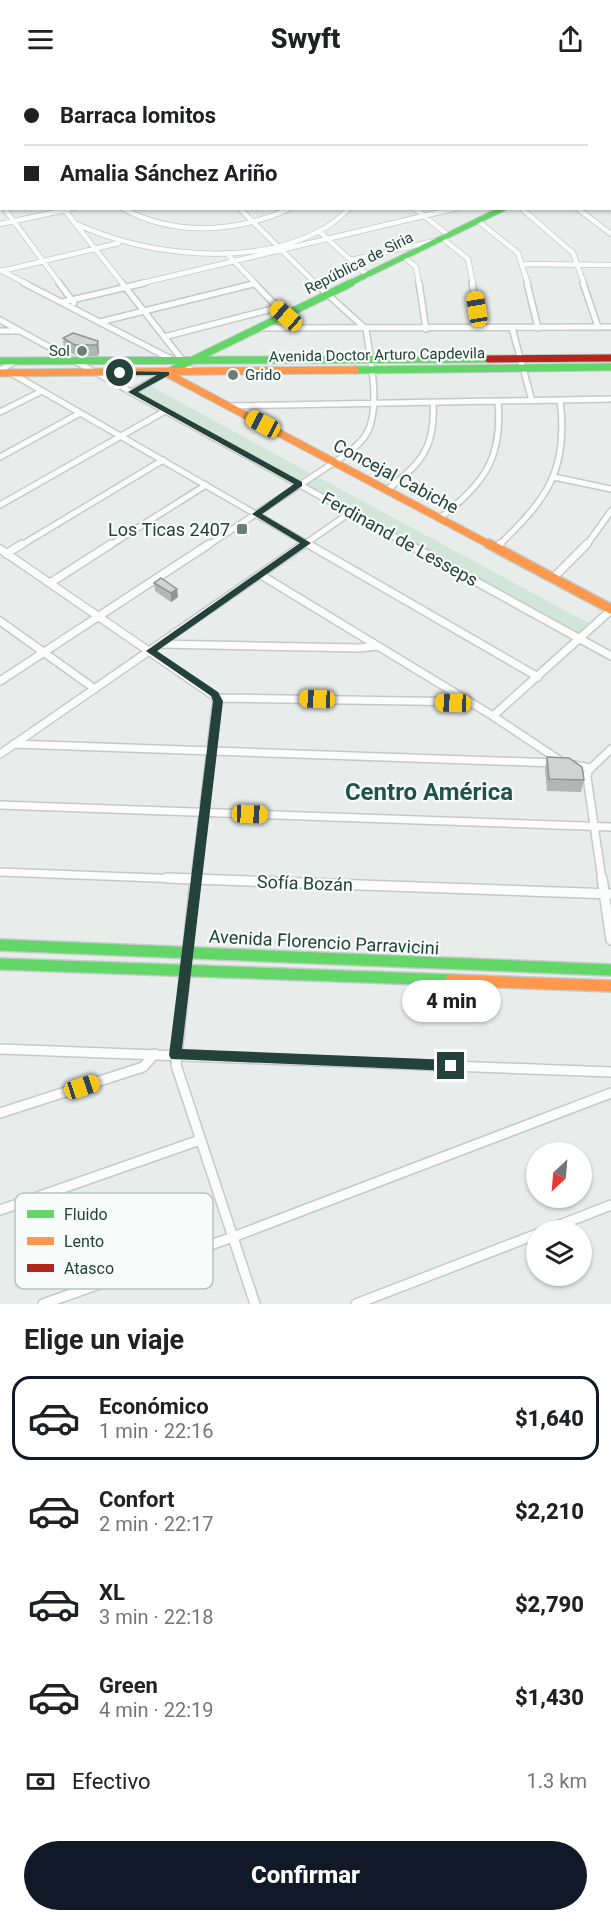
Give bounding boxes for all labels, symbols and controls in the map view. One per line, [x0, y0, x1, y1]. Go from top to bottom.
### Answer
icon: menu [24, 23, 57, 56]
text: Swyft [271, 23, 340, 55]
icon: share [554, 23, 587, 56]
text: Barraca lomitos [60, 103, 216, 128]
text: Amalia Sánchez Ariño [60, 161, 278, 186]
street label: República de Siria [302, 228, 416, 298]
car [465, 290, 489, 328]
car [267, 297, 305, 335]
place label: Sol [49, 342, 70, 360]
marker: Sol [75, 344, 89, 358]
street label: Avenida Doctor Arturo Capdevila [269, 344, 485, 366]
route start [106, 359, 133, 386]
place label: Grido [245, 366, 281, 384]
marker: Grido [226, 368, 240, 382]
car [243, 408, 283, 440]
street label: Concejal Cabiche [330, 434, 462, 518]
street label: Ferdinand de Lesseps [318, 487, 482, 591]
place label: Los Ticas 2407 [108, 519, 230, 540]
marker: Los Ticas 2407 [235, 522, 249, 536]
car [299, 689, 335, 709]
car [435, 693, 471, 713]
district label: Centro América [345, 778, 513, 806]
car [232, 804, 268, 824]
street label: Sofía Bozán [257, 871, 353, 895]
street label: Avenida Florencio Parravicini [208, 925, 440, 959]
callout: 4 min [402, 979, 500, 1021]
text: 4 min [426, 989, 477, 1013]
route end [437, 1052, 464, 1079]
car [62, 1073, 102, 1101]
north arrow [526, 1142, 592, 1208]
map controls [526, 1142, 592, 1286]
legend [15, 1193, 213, 1289]
text: Fluido [64, 1205, 108, 1224]
button: layers [526, 1220, 592, 1286]
text: Lento [64, 1232, 104, 1251]
text: Atasco [64, 1259, 114, 1278]
text: Elige un viaje [24, 1324, 184, 1356]
icon: car [27, 1391, 81, 1445]
text: Económico [99, 1394, 209, 1419]
text: $1,640 [515, 1406, 584, 1431]
text: 1 min · 22:16 [99, 1419, 214, 1443]
icon: car [27, 1484, 81, 1538]
text: Confort [99, 1487, 174, 1512]
text: $2,210 [515, 1499, 584, 1524]
text: 2 min · 22:17 [99, 1512, 214, 1536]
icon: car [27, 1577, 81, 1631]
text: XL [99, 1580, 125, 1605]
text: $2,790 [515, 1592, 584, 1617]
text: 3 min · 22:18 [99, 1605, 214, 1629]
icon: car [27, 1670, 81, 1724]
text: Green [99, 1673, 158, 1698]
text: $1,430 [515, 1685, 584, 1710]
text: 4 min · 22:19 [99, 1698, 214, 1722]
icon: cash [24, 1765, 57, 1798]
text: Efectivo [72, 1769, 150, 1794]
text: 1.3 km [527, 1769, 587, 1793]
button: Confirmar [24, 1841, 587, 1910]

